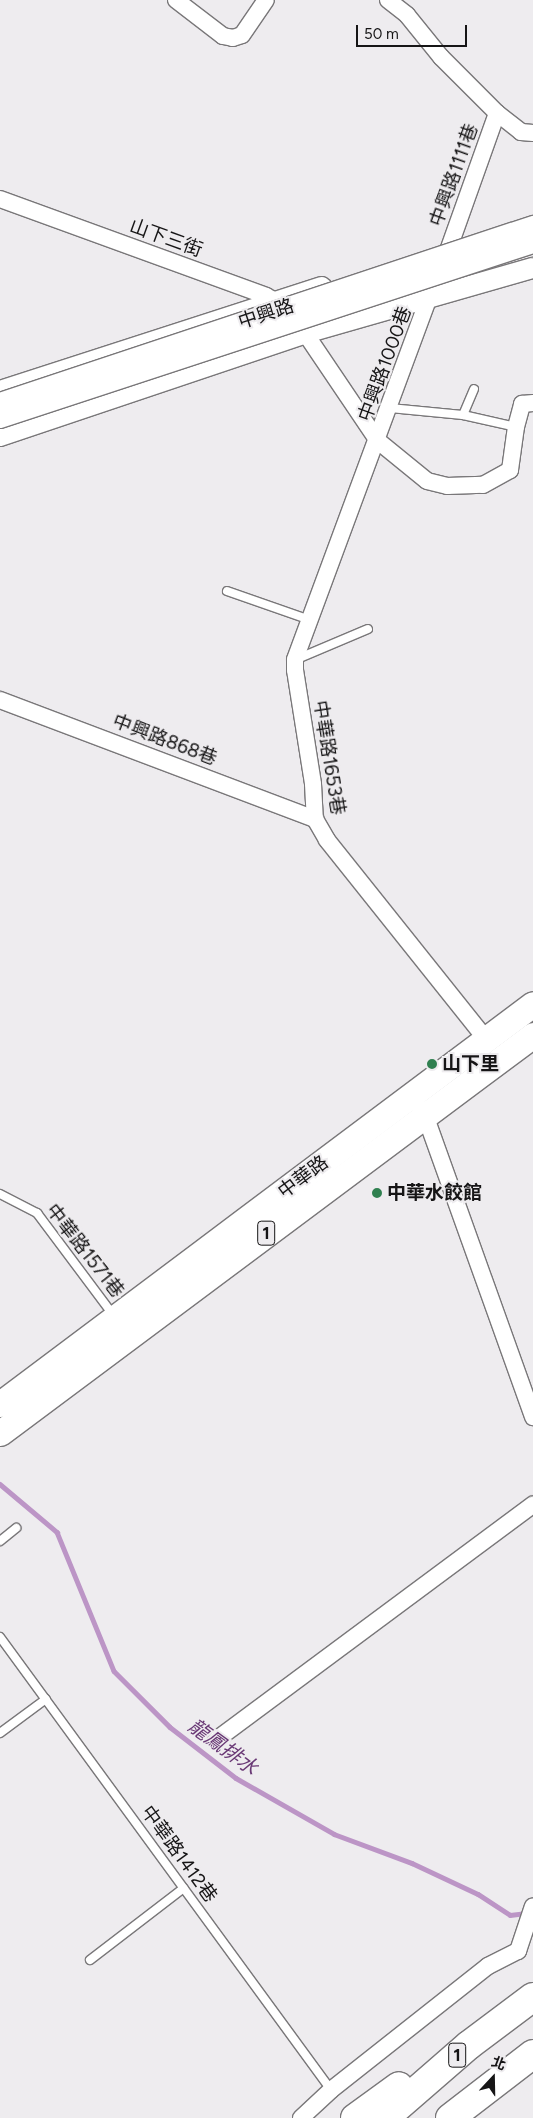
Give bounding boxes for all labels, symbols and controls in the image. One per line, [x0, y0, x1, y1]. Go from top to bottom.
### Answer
scale bar [358, 15, 469, 47]
text: 50 m [364, 25, 399, 43]
street label: 中興路1111巷 [425, 121, 483, 229]
street label: 山下三街 [126, 214, 206, 262]
street label: 中興路 [235, 294, 297, 334]
street label: 中興路1000巷 [354, 304, 416, 424]
street label: 中華路1653巷 [309, 699, 349, 817]
street label: 中興路868巷 [110, 710, 220, 770]
place label: 山下里 [442, 1053, 499, 1075]
marker: 山下里 [426, 1058, 438, 1070]
street label: 中華路 [273, 1151, 333, 1203]
place label: 中華水餃館 [387, 1182, 482, 1204]
marker: 中華水餃館 [371, 1187, 383, 1199]
street label: 中華路1571巷 [41, 1200, 129, 1302]
road number: 1 [256, 1218, 276, 1248]
water label: 龍鳳排水 [184, 1714, 262, 1780]
street label: 中華路1412巷 [136, 1801, 222, 1907]
road number: 1 [447, 2040, 467, 2070]
north arrow [468, 2053, 518, 2103]
text: 北 [489, 2053, 508, 2074]

